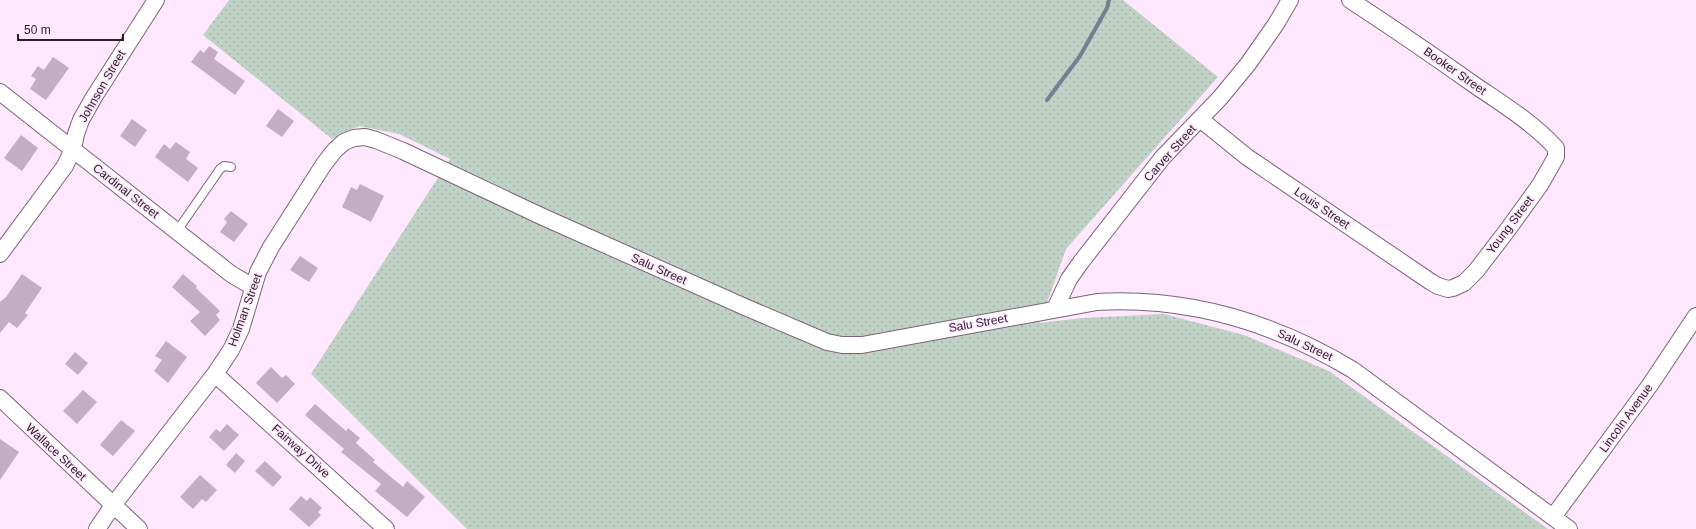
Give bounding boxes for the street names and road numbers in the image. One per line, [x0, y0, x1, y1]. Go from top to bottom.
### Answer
street label: Booker Street [1421, 44, 1490, 98]
street label: Johnson Street [76, 47, 129, 124]
street label: Carver Street [1141, 121, 1200, 184]
street label: Cardinal Street [90, 161, 162, 222]
street label: Louis Street [1292, 184, 1353, 232]
street label: Young Street [1484, 193, 1537, 257]
street label: Salu Street [629, 251, 690, 288]
street label: Holman Street [225, 271, 265, 348]
street label: Salu Street [948, 311, 1009, 335]
street label: Salu Street [1275, 326, 1335, 364]
street label: Lincoln Avenue [1596, 381, 1656, 455]
street label: Wallace Street [23, 420, 90, 484]
street label: Fairway Drive [269, 421, 333, 481]

